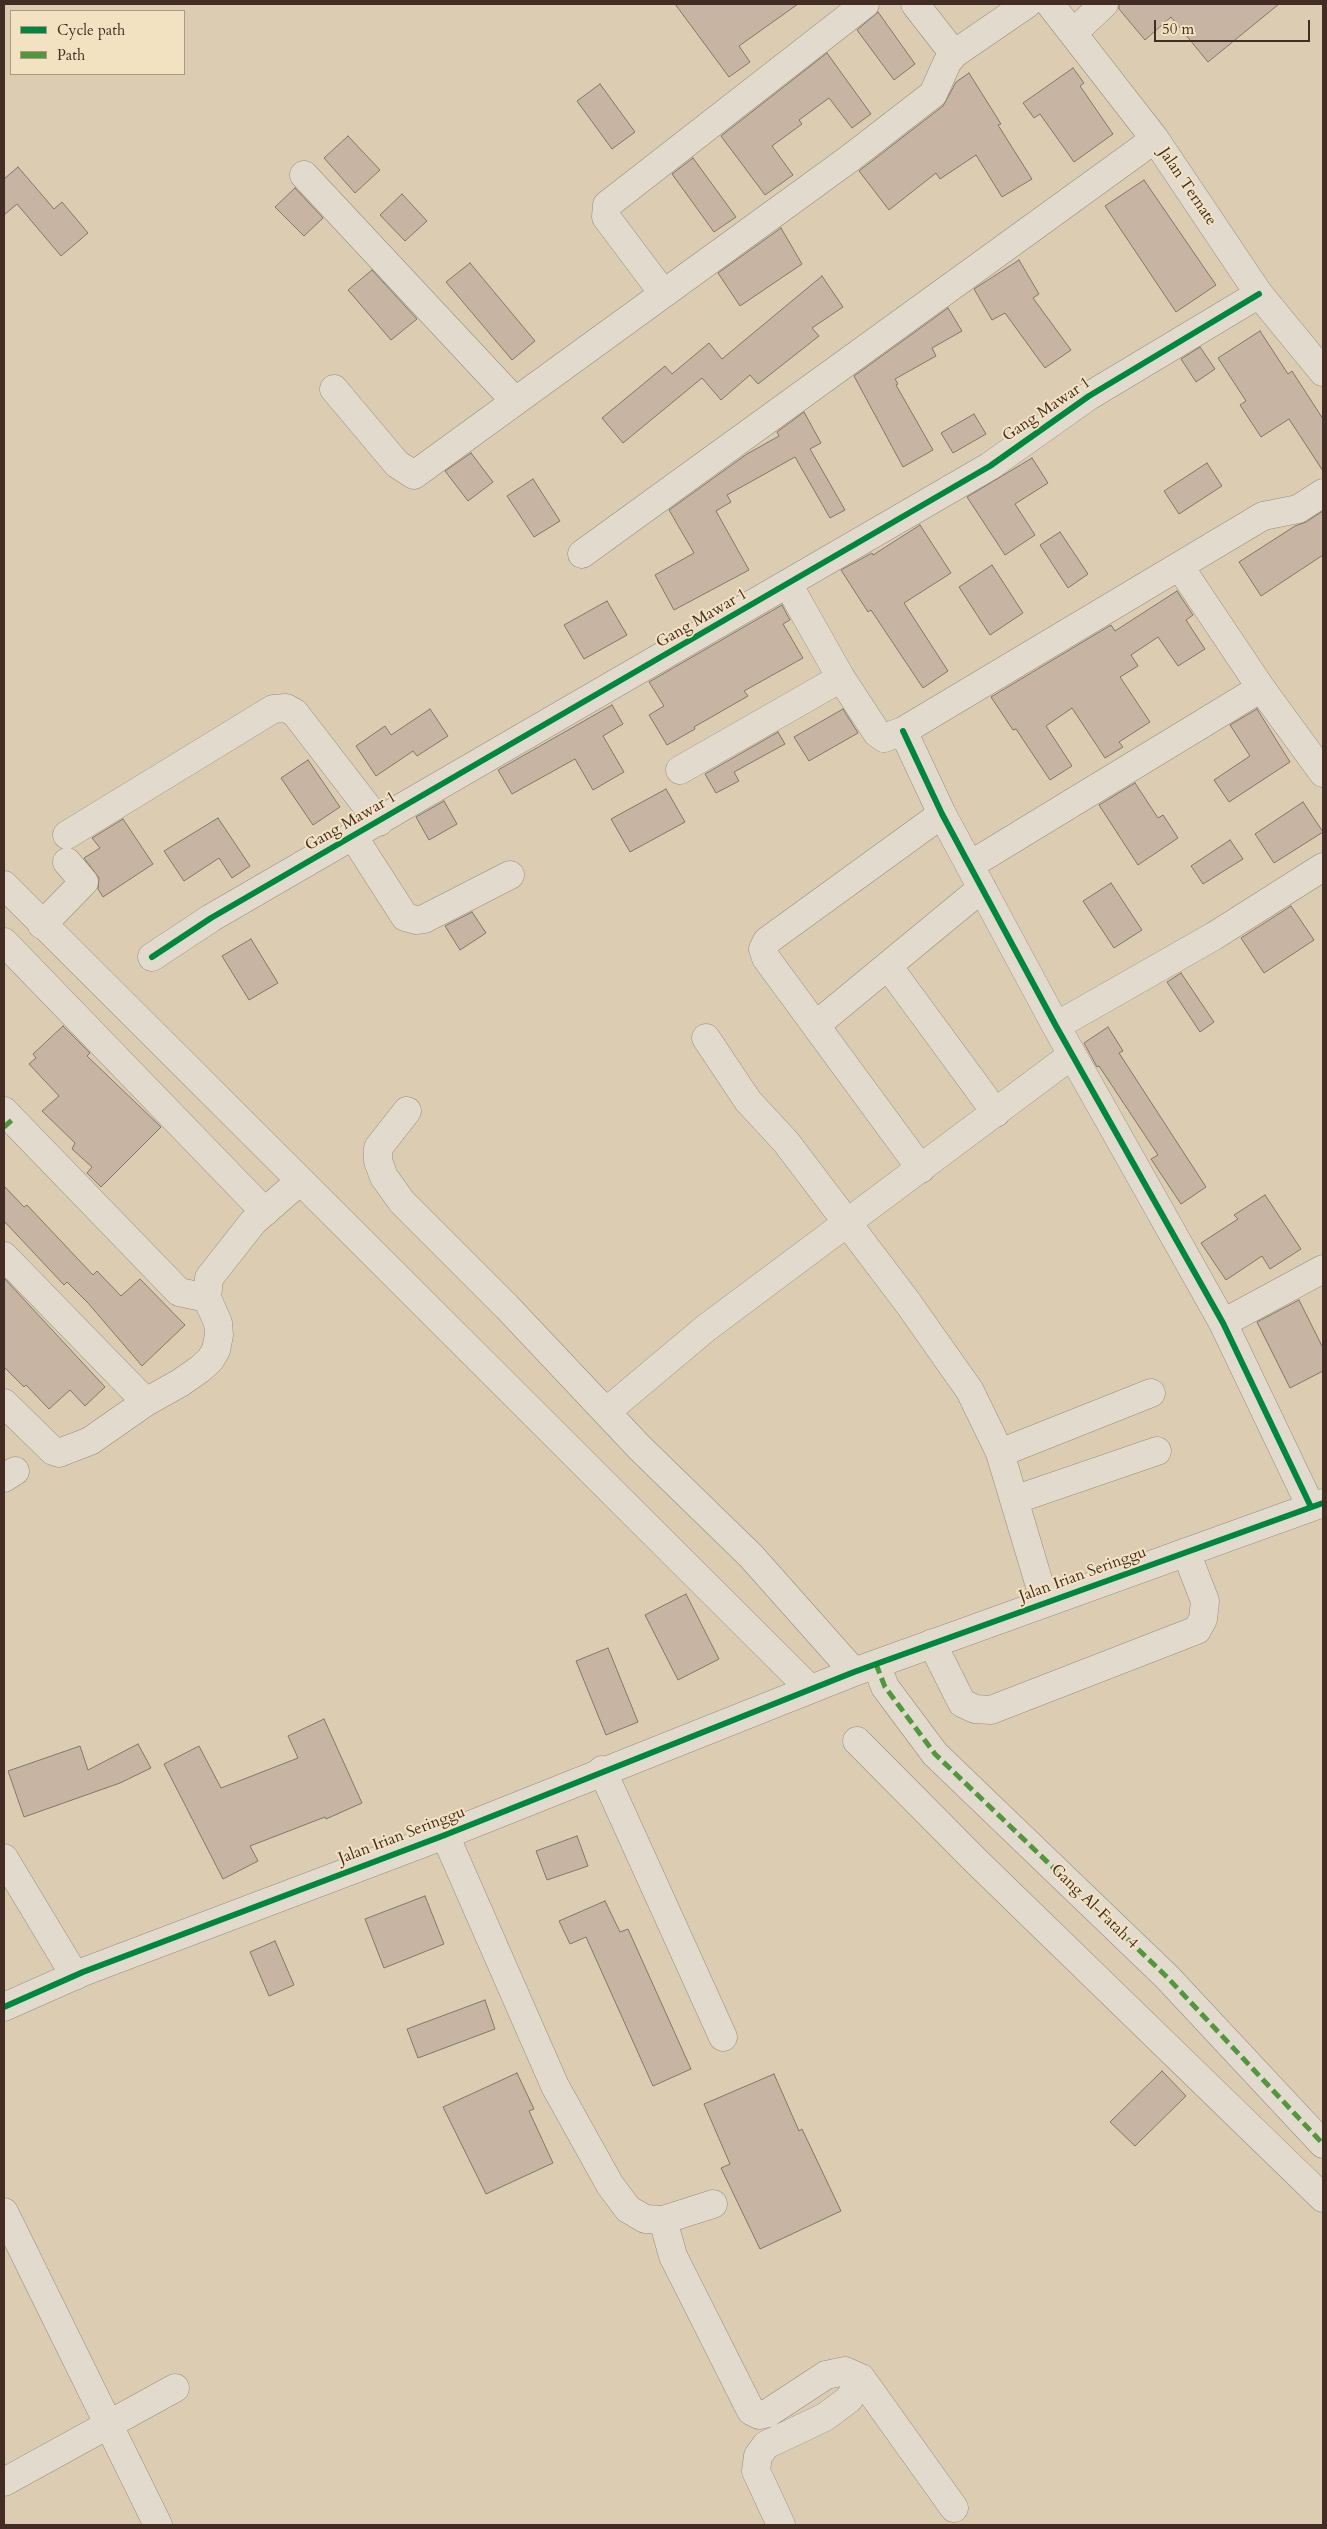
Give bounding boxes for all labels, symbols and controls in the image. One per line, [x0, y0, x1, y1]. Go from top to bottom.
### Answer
legend [10, 10, 185, 75]
scale bar [1157, 10, 1313, 42]
text: 50 m [1162, 19, 1194, 39]
text: Cycle path [57, 20, 125, 40]
text: Path [57, 45, 85, 65]
street label: Jalan Ternate [1154, 144, 1220, 230]
street label: Gang Mawar 1 [999, 374, 1095, 446]
street label: Gang Mawar 1 [653, 585, 751, 653]
street label: Gang Mawar 1 [302, 788, 400, 856]
street label: Jalan Irian Seringgu [1017, 1543, 1149, 1607]
street label: Jalan Irian Seringgu [336, 1803, 468, 1869]
street label: Gang Al-Fatah 4 [1046, 1861, 1142, 1953]

